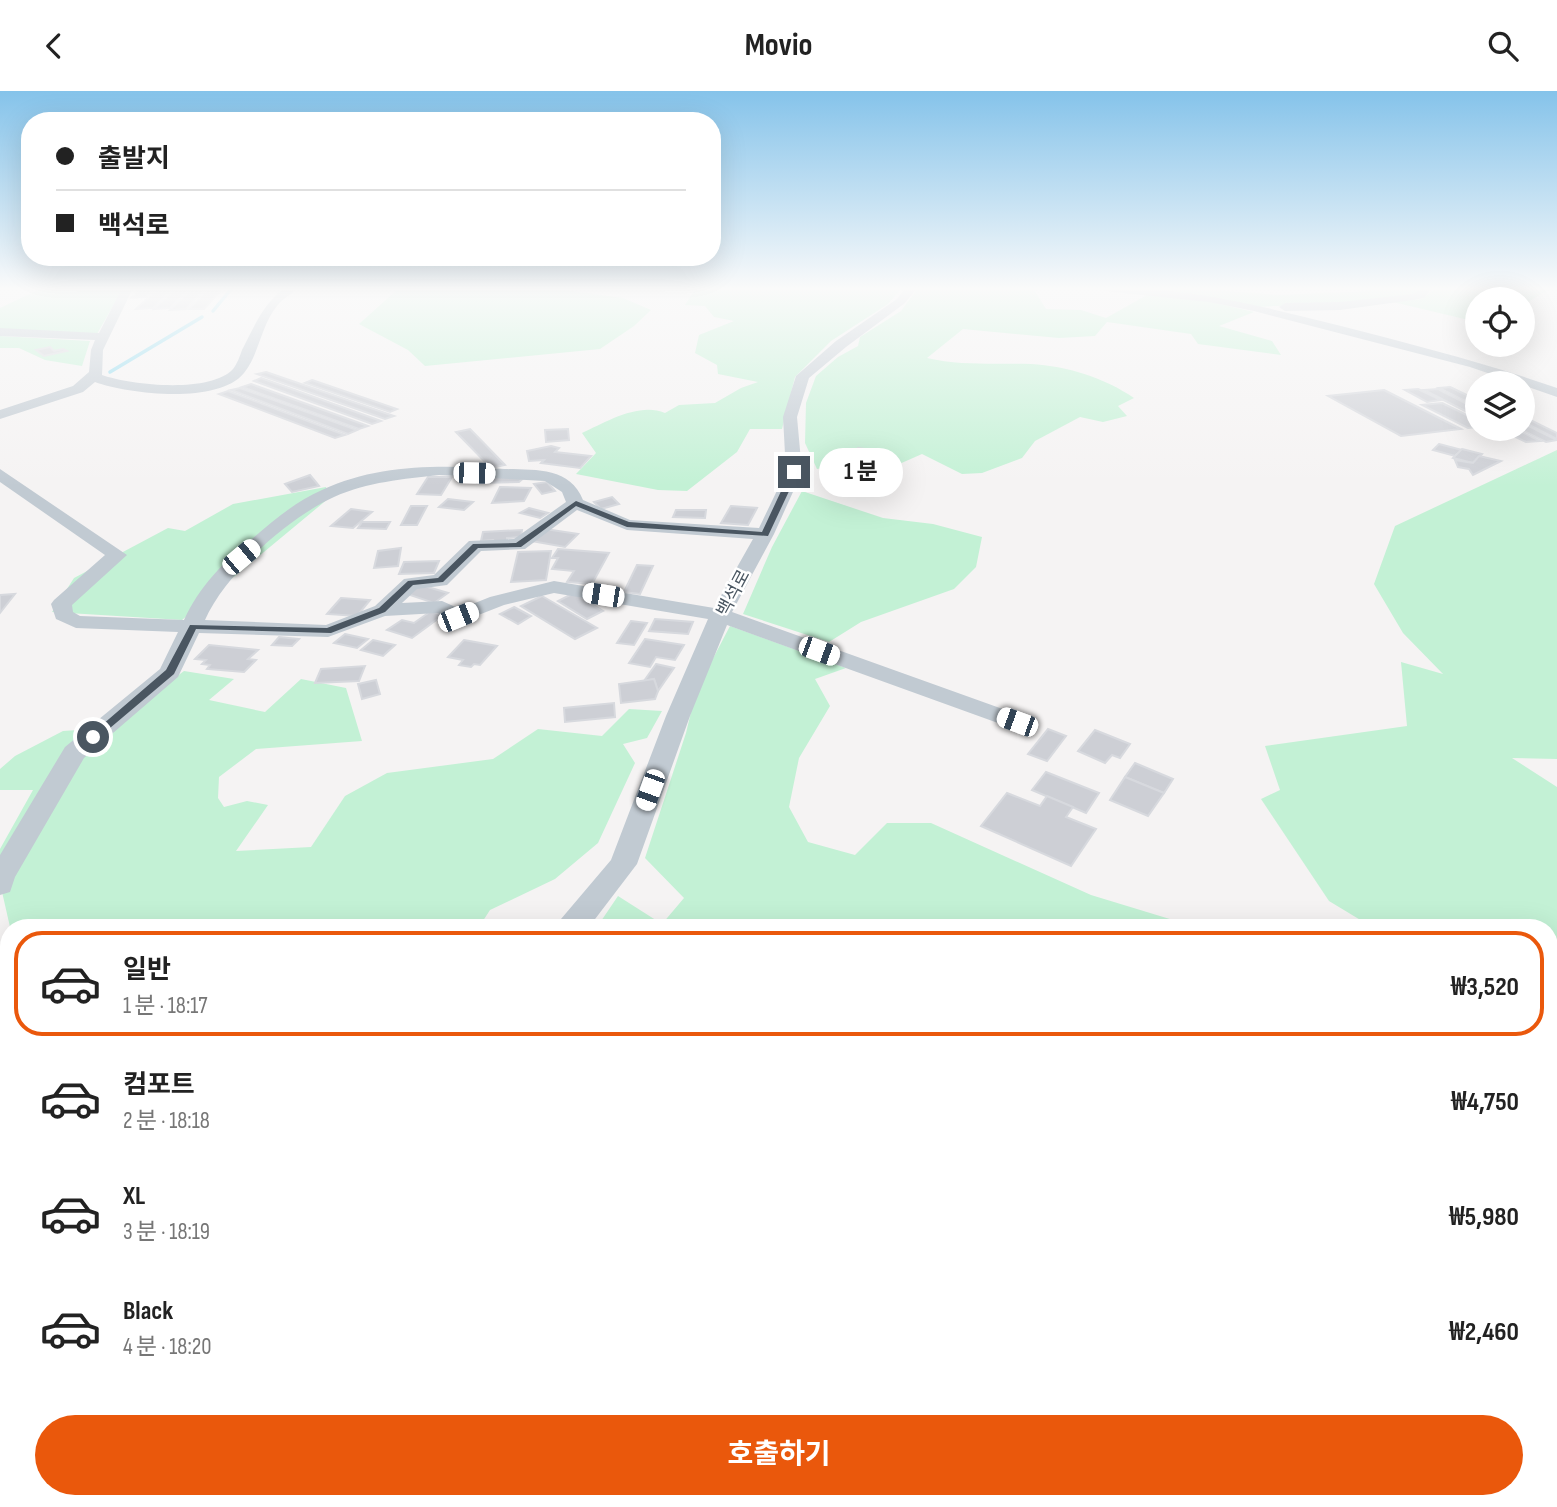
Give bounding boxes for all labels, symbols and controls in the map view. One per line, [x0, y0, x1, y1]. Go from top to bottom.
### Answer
text: Movio [745, 26, 812, 65]
icon: back [35, 27, 73, 65]
icon: search [1484, 27, 1522, 65]
text: 출발지 [98, 144, 170, 175]
text: 백석로 [98, 211, 170, 242]
map controls [1465, 287, 1535, 441]
button: locate [1465, 287, 1535, 357]
button: layers [1465, 371, 1535, 441]
callout: 1 분 [818, 447, 903, 497]
route end [778, 456, 810, 488]
text: 1 분 [844, 458, 878, 486]
car [453, 462, 496, 484]
car [219, 535, 264, 579]
street label: 백석로 [713, 566, 754, 620]
car [581, 581, 626, 609]
car [435, 599, 482, 635]
car [796, 634, 843, 668]
car [994, 705, 1041, 739]
route start [77, 721, 109, 753]
car [633, 767, 668, 813]
icon: car [39, 952, 102, 1015]
text: 일반 [123, 955, 171, 986]
text: ₩3,520 [1451, 972, 1519, 1003]
text: 1 분 · 18:17 [123, 992, 207, 1020]
icon: car [39, 1067, 102, 1130]
text: 컴포트 [123, 1070, 195, 1101]
text: ₩4,750 [1451, 1087, 1519, 1118]
text: 2 분 · 18:18 [123, 1107, 210, 1135]
text: XL [123, 1181, 145, 1212]
icon: car [39, 1182, 102, 1245]
text: ₩5,980 [1449, 1202, 1519, 1233]
text: 3 분 · 18:19 [123, 1218, 210, 1246]
text: Black [123, 1296, 173, 1327]
icon: car [39, 1297, 102, 1360]
text: ₩2,460 [1449, 1317, 1519, 1348]
text: 4 분 · 18:20 [123, 1333, 212, 1361]
button: 호출하기 [35, 1415, 1523, 1495]

